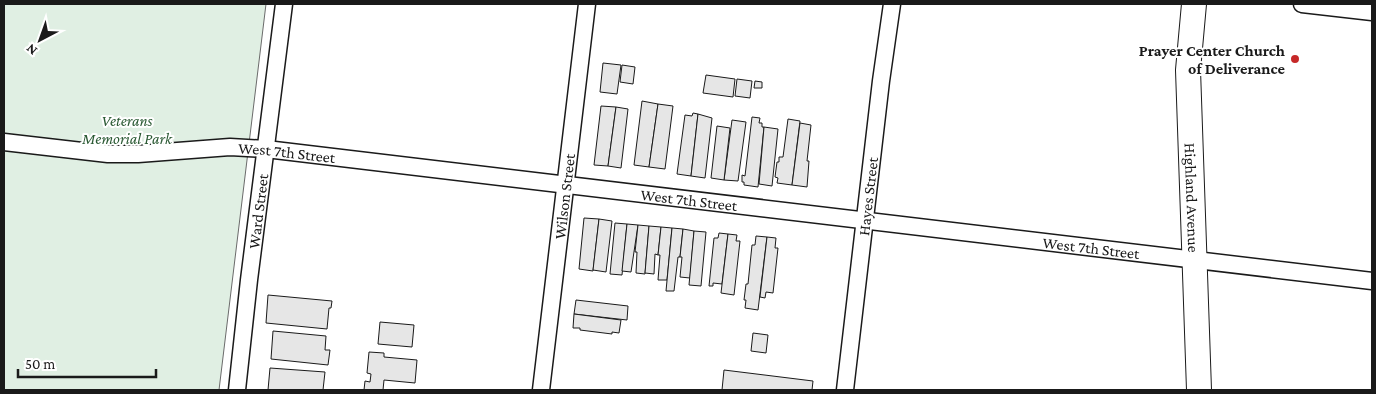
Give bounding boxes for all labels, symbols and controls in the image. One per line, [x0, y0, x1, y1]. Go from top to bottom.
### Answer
north arrow [15, 15, 65, 65]
text: N [22, 40, 40, 59]
place label: Prayer Center Church of Deliverance [1139, 42, 1286, 77]
marker: Prayer Center Church of Deliverance [1289, 53, 1301, 65]
park label: Veterans Memorial Park [81, 112, 173, 147]
street label: West 7th Street [238, 139, 337, 166]
street label: Highland Avenue [1181, 143, 1202, 253]
street label: Wilson Street [551, 152, 578, 240]
street label: Hayes Street [855, 156, 881, 237]
street label: Ward Street [245, 172, 271, 250]
street label: West 7th Street [640, 186, 739, 214]
street label: West 7th Street [1042, 234, 1141, 262]
scale bar [18, 346, 155, 378]
text: 50 m [25, 356, 55, 372]

